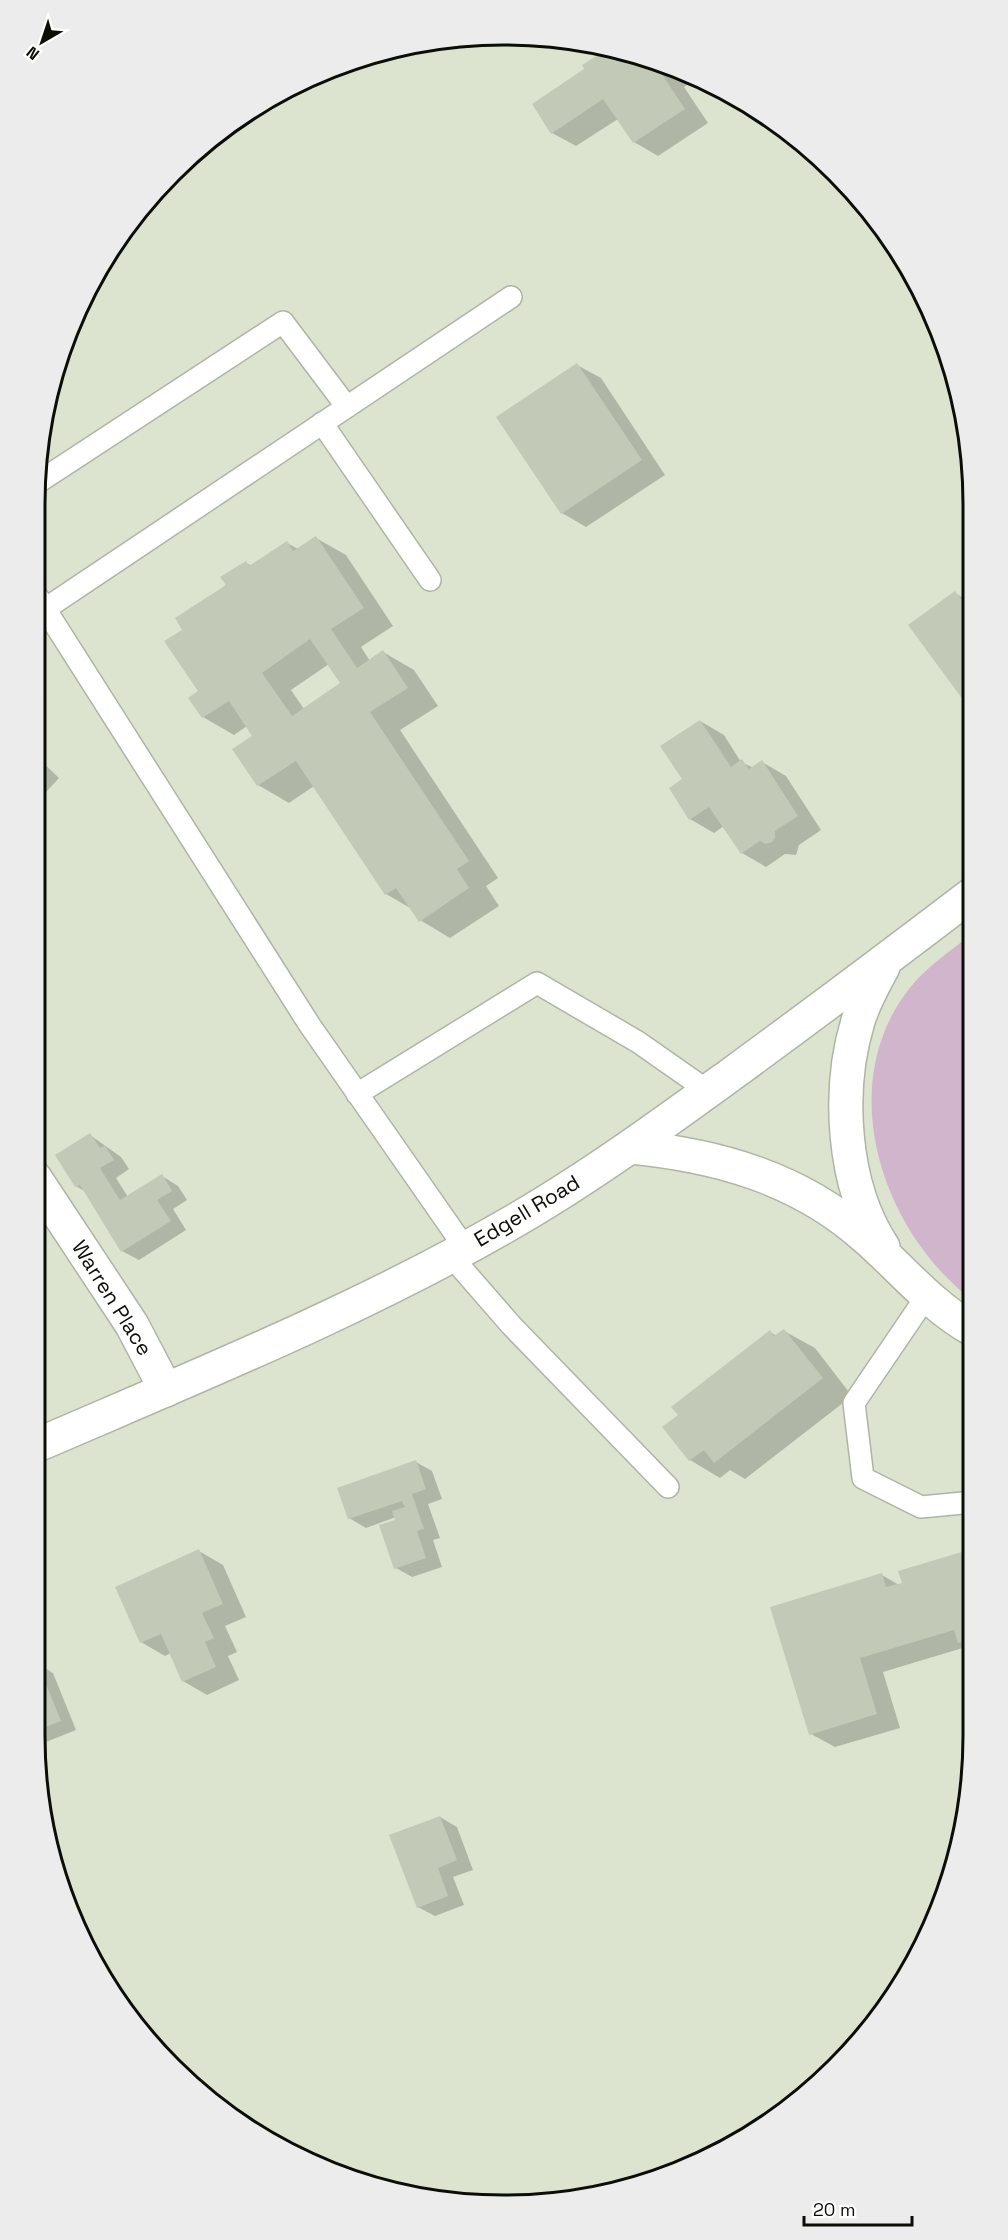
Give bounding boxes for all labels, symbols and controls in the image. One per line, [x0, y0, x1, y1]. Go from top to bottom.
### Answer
north arrow [12, 12, 72, 72]
text: N [22, 42, 44, 65]
street label: Edgell Road [469, 1168, 584, 1253]
street label: Warren Place [66, 1235, 159, 1360]
scale bar [804, 2189, 912, 2227]
text: 20 m [813, 2198, 856, 2221]

